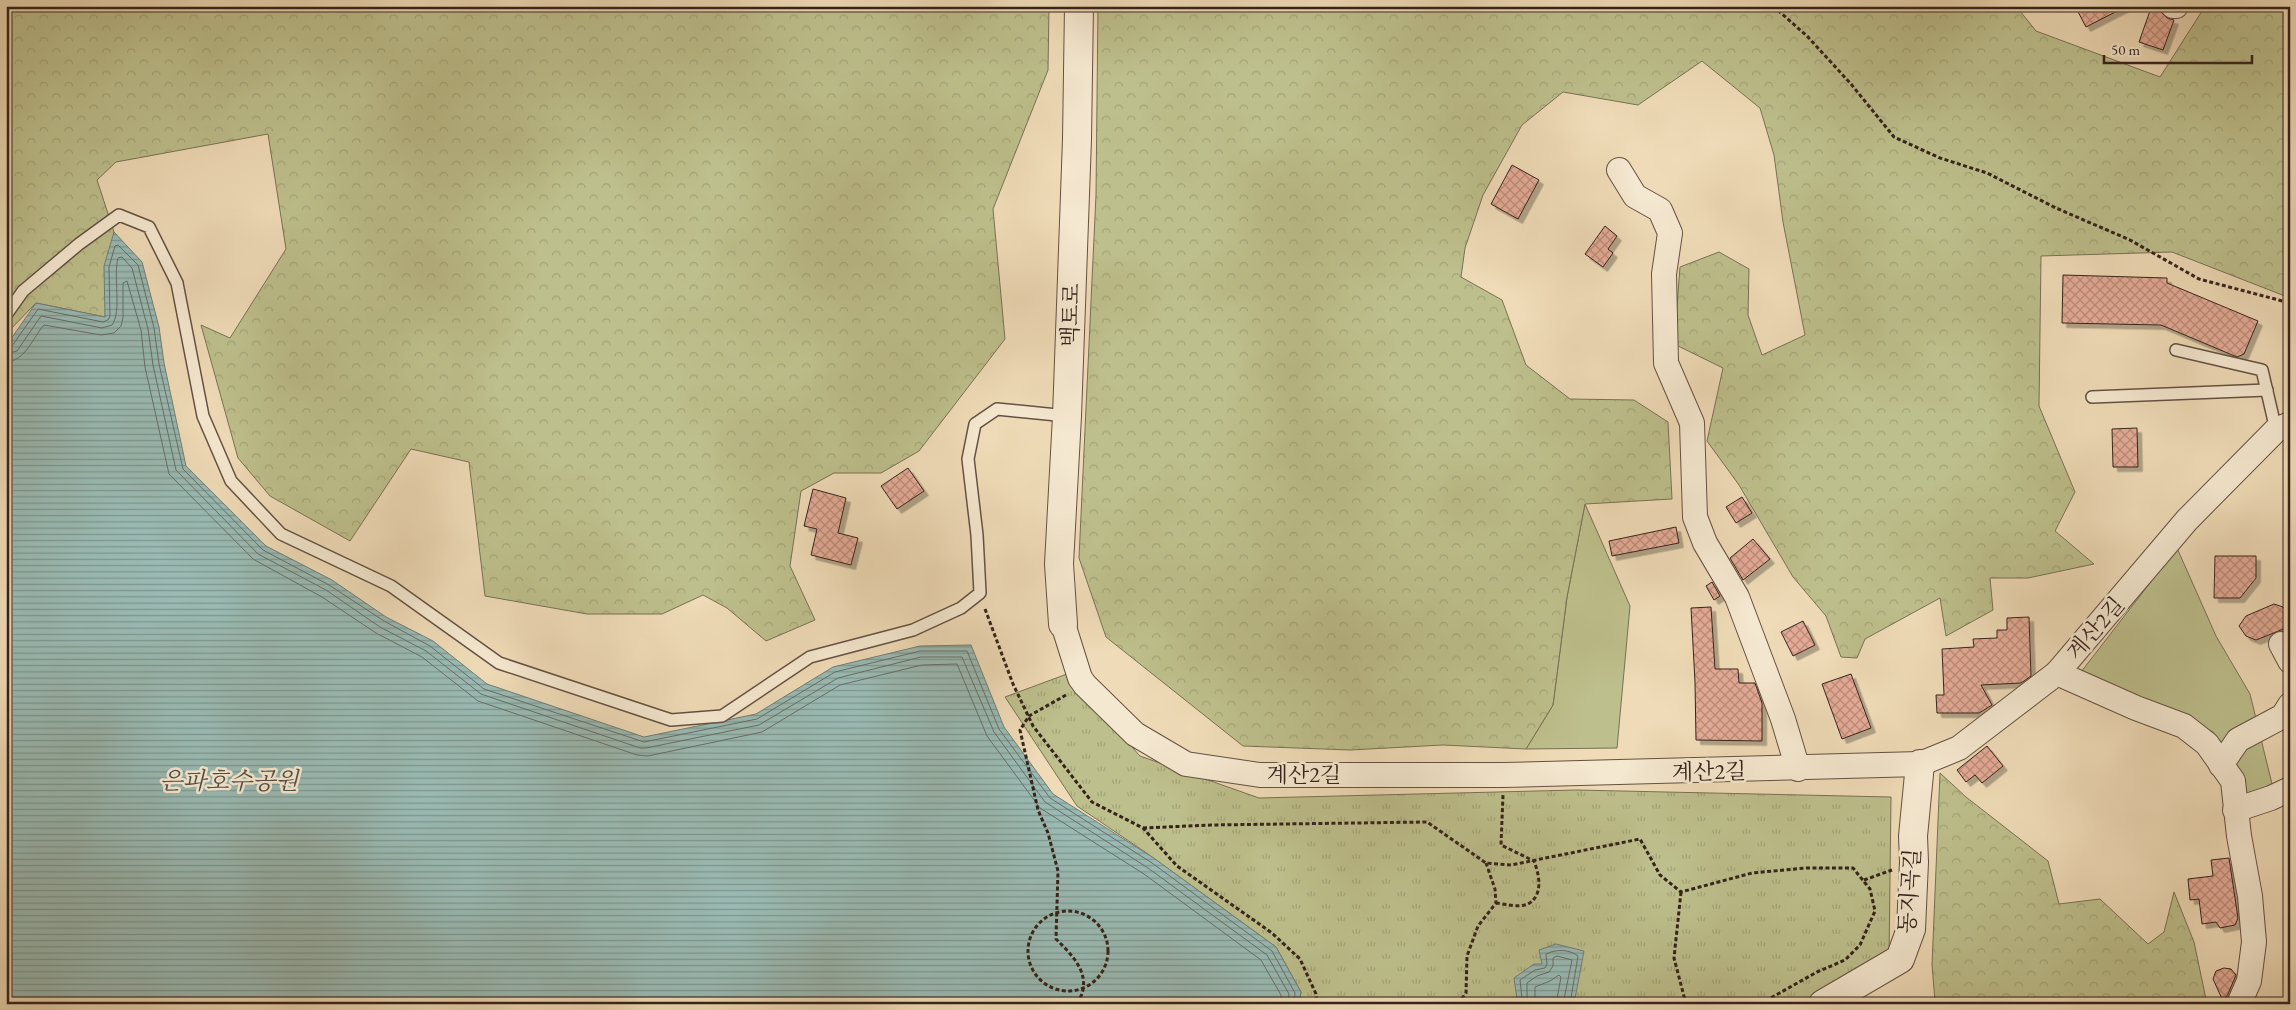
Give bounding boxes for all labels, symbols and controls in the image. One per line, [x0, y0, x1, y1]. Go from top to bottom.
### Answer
scale bar [2104, 32, 2251, 64]
text: 50 m [2111, 40, 2140, 59]
street label: 백토로 [1055, 283, 1086, 347]
street label: 계산2길 [2060, 591, 2131, 666]
street label: 계산2길 [1672, 756, 1746, 787]
street label: 계산2길 [1267, 760, 1341, 789]
water label: 은파호수공원 [159, 765, 300, 796]
street label: 동지곡길 [1892, 848, 1927, 934]

